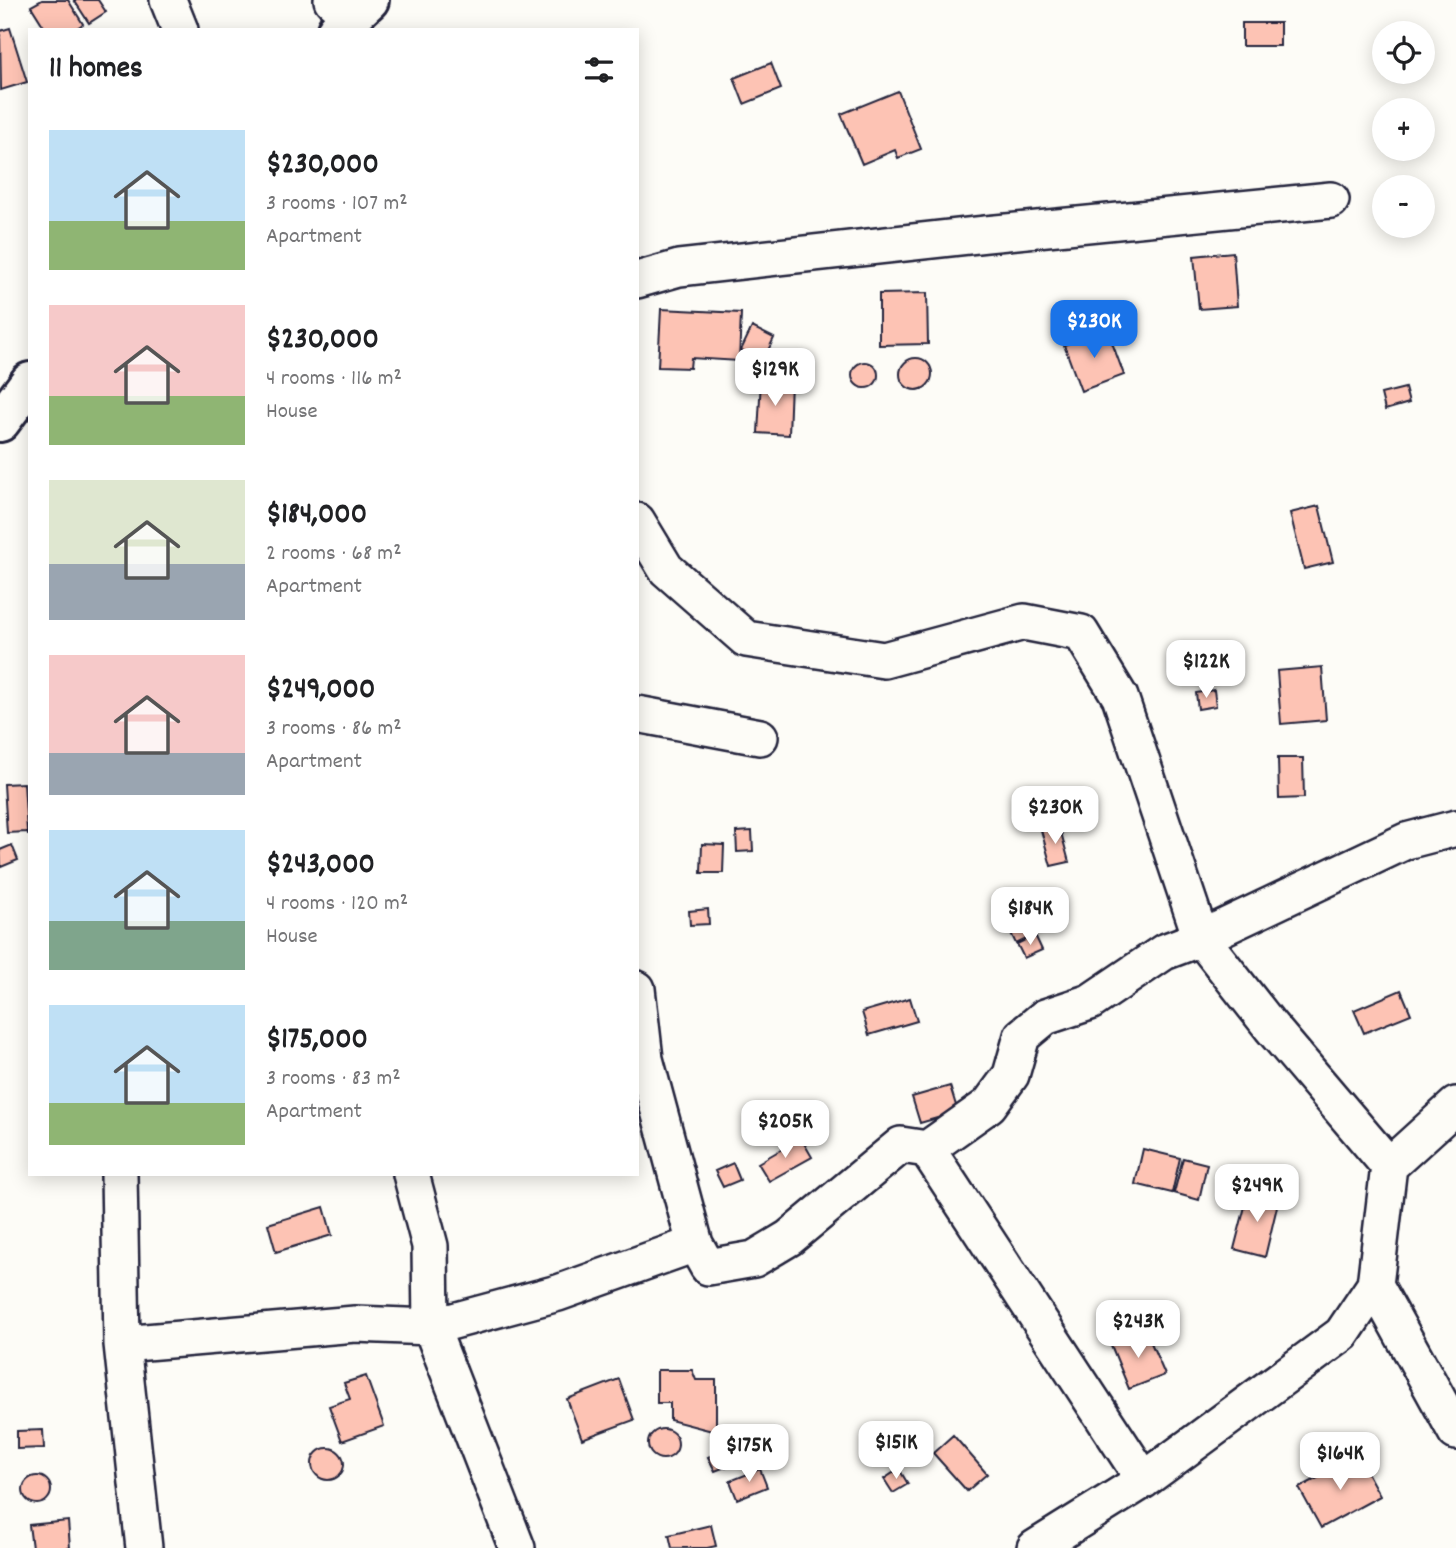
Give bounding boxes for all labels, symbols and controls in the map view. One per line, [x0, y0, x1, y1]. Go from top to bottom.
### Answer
map controls [1372, 21, 1435, 238]
button: locate [1372, 21, 1435, 84]
text: 11 homes [49, 49, 143, 92]
icon: filters [580, 51, 618, 89]
button: + [1372, 98, 1435, 161]
text: $230,000 [266, 145, 379, 188]
icon: home [105, 158, 189, 242]
button: − [1372, 175, 1435, 238]
text: 3 rooms · 107 m² [266, 188, 408, 221]
text: Apartment [266, 221, 362, 254]
pin: $230K [1045, 300, 1143, 360]
text: $230K [1066, 306, 1122, 339]
text: $230,000 [266, 320, 379, 363]
icon: home [105, 333, 189, 417]
pin: $129K [726, 348, 824, 408]
text: $129K [751, 354, 799, 387]
text: 4 rooms · 116 m² [266, 363, 402, 396]
text: House [266, 396, 318, 429]
text: $184,000 [266, 495, 367, 538]
icon: home [105, 508, 189, 592]
text: 2 rooms · 68 m² [266, 538, 402, 571]
text: Apartment [266, 571, 362, 604]
pin: $122K [1157, 640, 1255, 700]
text: $122K [1182, 646, 1230, 679]
text: $249,000 [266, 670, 375, 713]
icon: home [105, 683, 189, 767]
text: 3 rooms · 86 m² [266, 713, 402, 746]
text: Apartment [266, 746, 362, 779]
pin: $230K [1006, 786, 1104, 846]
text: $230K [1027, 792, 1083, 825]
text: $243,000 [266, 845, 375, 888]
icon: home [105, 858, 189, 942]
text: 4 rooms · 120 m² [266, 888, 408, 921]
pin: $184K [981, 888, 1079, 947]
text: $184K [1007, 893, 1053, 926]
text: House [266, 921, 318, 954]
text: $175,000 [266, 1020, 368, 1063]
icon: home [105, 1033, 189, 1117]
text: 3 rooms · 83 m² [266, 1063, 401, 1096]
text: Apartment [266, 1096, 362, 1129]
pin: $205K [736, 1100, 834, 1160]
text: $205K [757, 1106, 813, 1139]
pin: $249K [1208, 1164, 1306, 1224]
text: $249K [1231, 1170, 1283, 1203]
pin: $243K [1089, 1300, 1187, 1360]
text: $243K [1112, 1306, 1164, 1339]
pin: $151K [847, 1422, 945, 1481]
pin: $175K [700, 1424, 798, 1484]
text: $151K [874, 1427, 918, 1460]
text: $175K [726, 1430, 772, 1463]
pin: $164K [1291, 1432, 1389, 1492]
text: $164K [1316, 1438, 1364, 1471]

